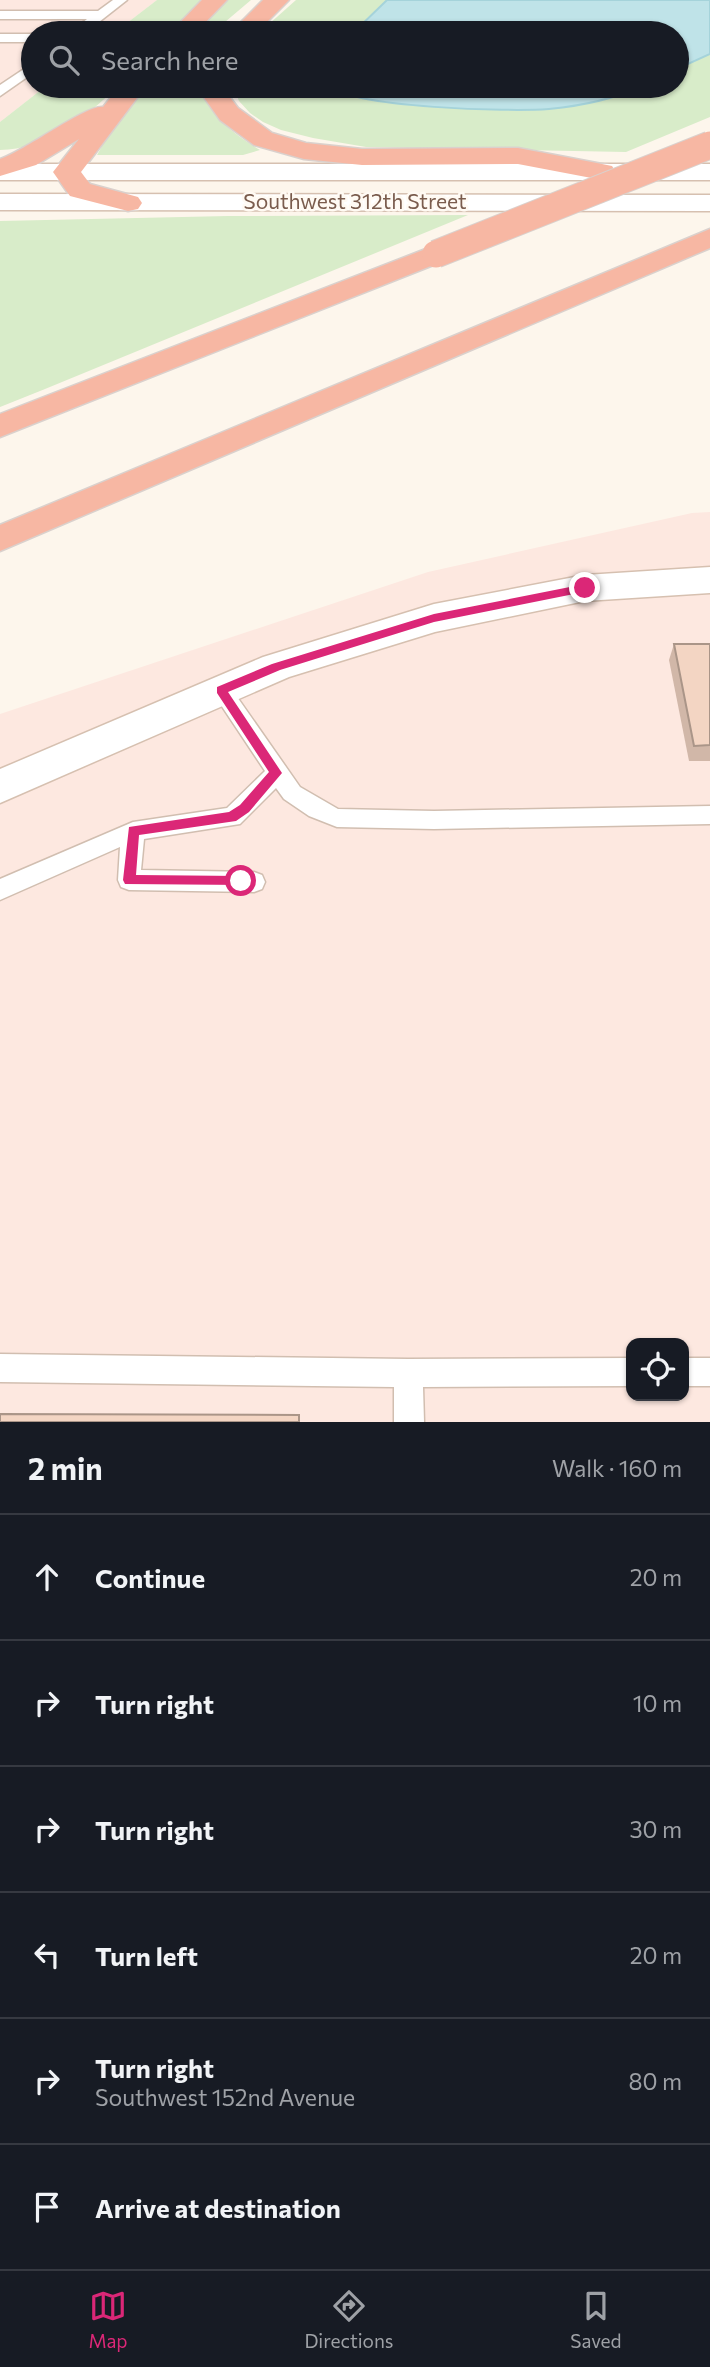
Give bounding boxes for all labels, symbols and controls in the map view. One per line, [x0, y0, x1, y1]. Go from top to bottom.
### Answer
search box [21, 21, 689, 98]
icon: search [45, 41, 83, 79]
text: Search here [101, 44, 239, 75]
street label: Southwest 312th Street [243, 188, 467, 213]
route end [569, 572, 600, 603]
route start [225, 865, 256, 896]
map controls [626, 1338, 689, 1401]
button: locate [626, 1338, 689, 1401]
text: 2 min [28, 1449, 103, 1486]
text: Walk · 160 m [552, 1454, 682, 1482]
icon: ahead [28, 1558, 66, 1596]
text: Continue [95, 1562, 205, 1593]
text: 20 m [630, 1563, 682, 1591]
icon: right [28, 1684, 66, 1722]
text: Turn right [95, 1688, 214, 1719]
text: 10 m [633, 1689, 682, 1717]
icon: right [28, 1810, 66, 1848]
text: Turn right [95, 1814, 214, 1845]
text: 30 m [629, 1815, 682, 1843]
icon: left [28, 1936, 66, 1974]
text: Turn left [95, 1940, 198, 1971]
text: 20 m [630, 1941, 682, 1969]
text: Turn right [95, 2052, 214, 2083]
icon: right [28, 2062, 66, 2100]
text: 80 m [629, 2067, 682, 2095]
text: Southwest 152nd Avenue [95, 2083, 355, 2111]
icon: arrive [28, 2188, 66, 2226]
text: Arrive at destination [95, 2192, 341, 2223]
tab: Map [88, 2287, 128, 2352]
tab: Directions [304, 2287, 394, 2352]
tab: Saved [570, 2287, 622, 2352]

